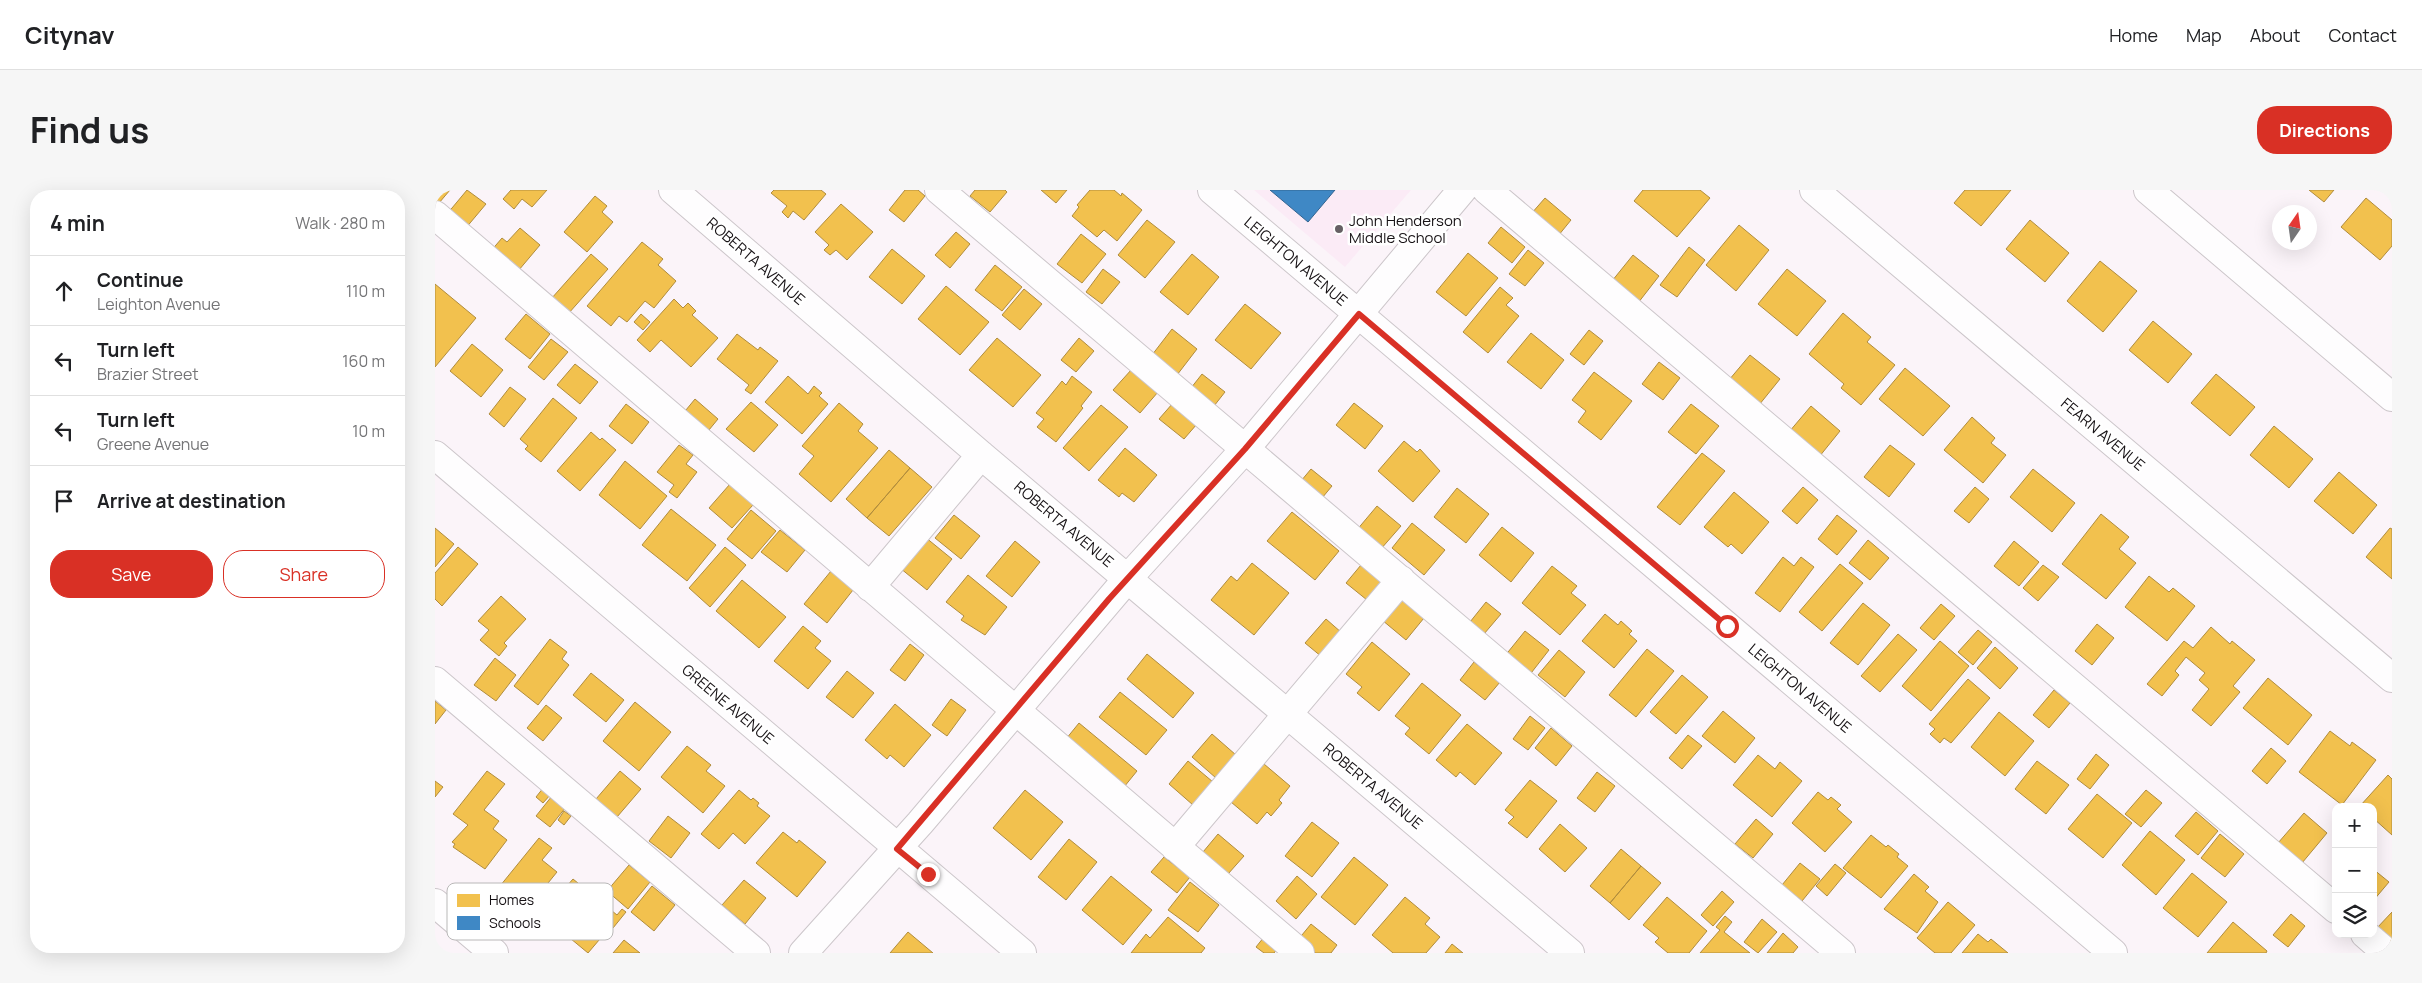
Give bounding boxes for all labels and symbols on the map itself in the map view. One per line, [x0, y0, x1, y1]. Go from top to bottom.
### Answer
north arrow [2272, 205, 2317, 250]
place label: John Henderson Middle School [1349, 210, 1462, 248]
street label: LEIGHTON AVENUE [1240, 211, 1352, 311]
street label: ROBERTA AVENUE [702, 212, 810, 310]
marker: John Henderson Middle School [1333, 223, 1345, 235]
street label: FEARN AVENUE [2057, 393, 2149, 475]
street label: ROBERTA AVENUE [1010, 476, 1118, 572]
route start [1716, 615, 1739, 638]
street label: LEIGHTON AVENUE [1744, 638, 1856, 738]
street label: GREENE AVENUE [677, 659, 779, 749]
street label: ROBERTA AVENUE [1319, 738, 1427, 834]
route end [917, 863, 940, 886]
legend [447, 883, 613, 940]
text: Homes [489, 890, 534, 909]
text: Schools [489, 913, 541, 932]

